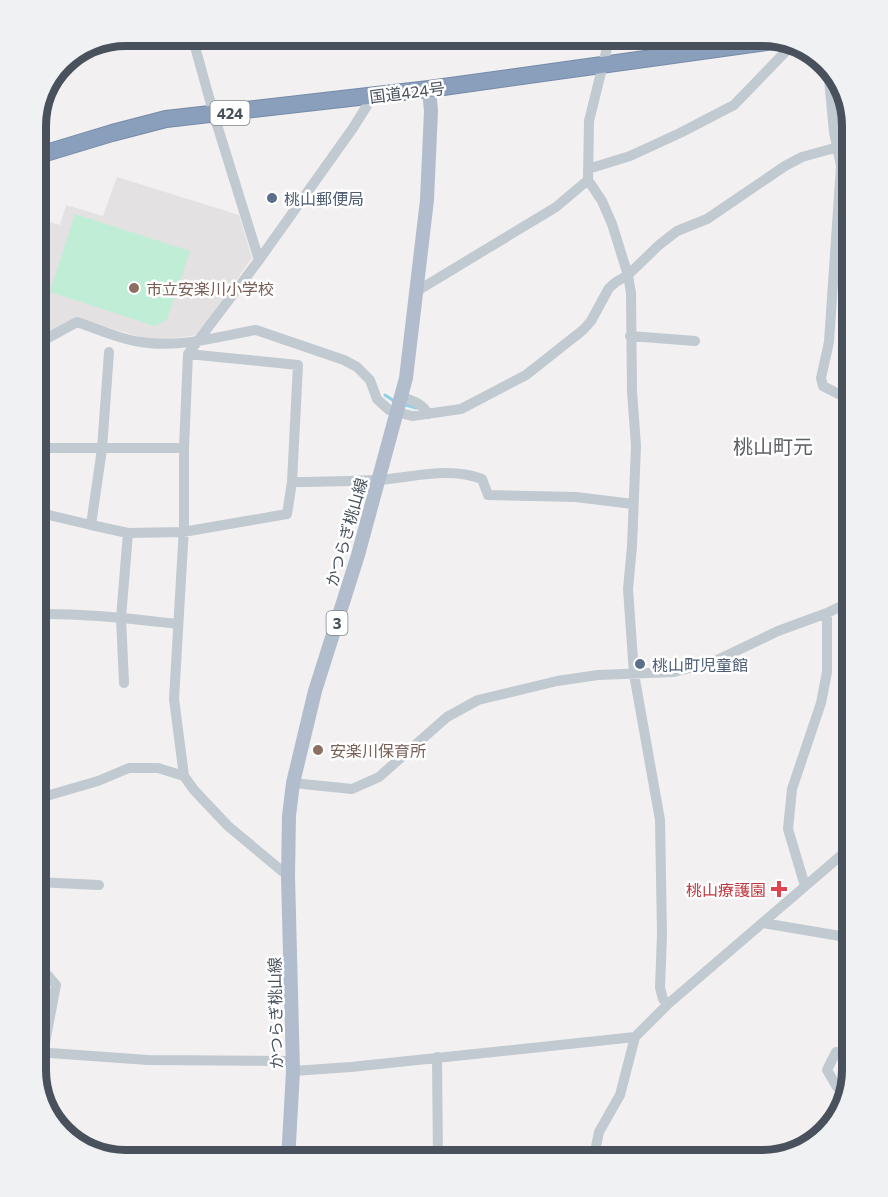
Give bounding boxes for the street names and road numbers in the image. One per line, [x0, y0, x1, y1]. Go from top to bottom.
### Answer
street label: 国道424号 [368, 78, 446, 106]
road number: 424 [210, 101, 250, 125]
street label: かつらぎ桃山線 [321, 476, 371, 588]
road number: 3 [326, 611, 348, 635]
street label: かつらぎ桃山線 [265, 957, 285, 1069]

